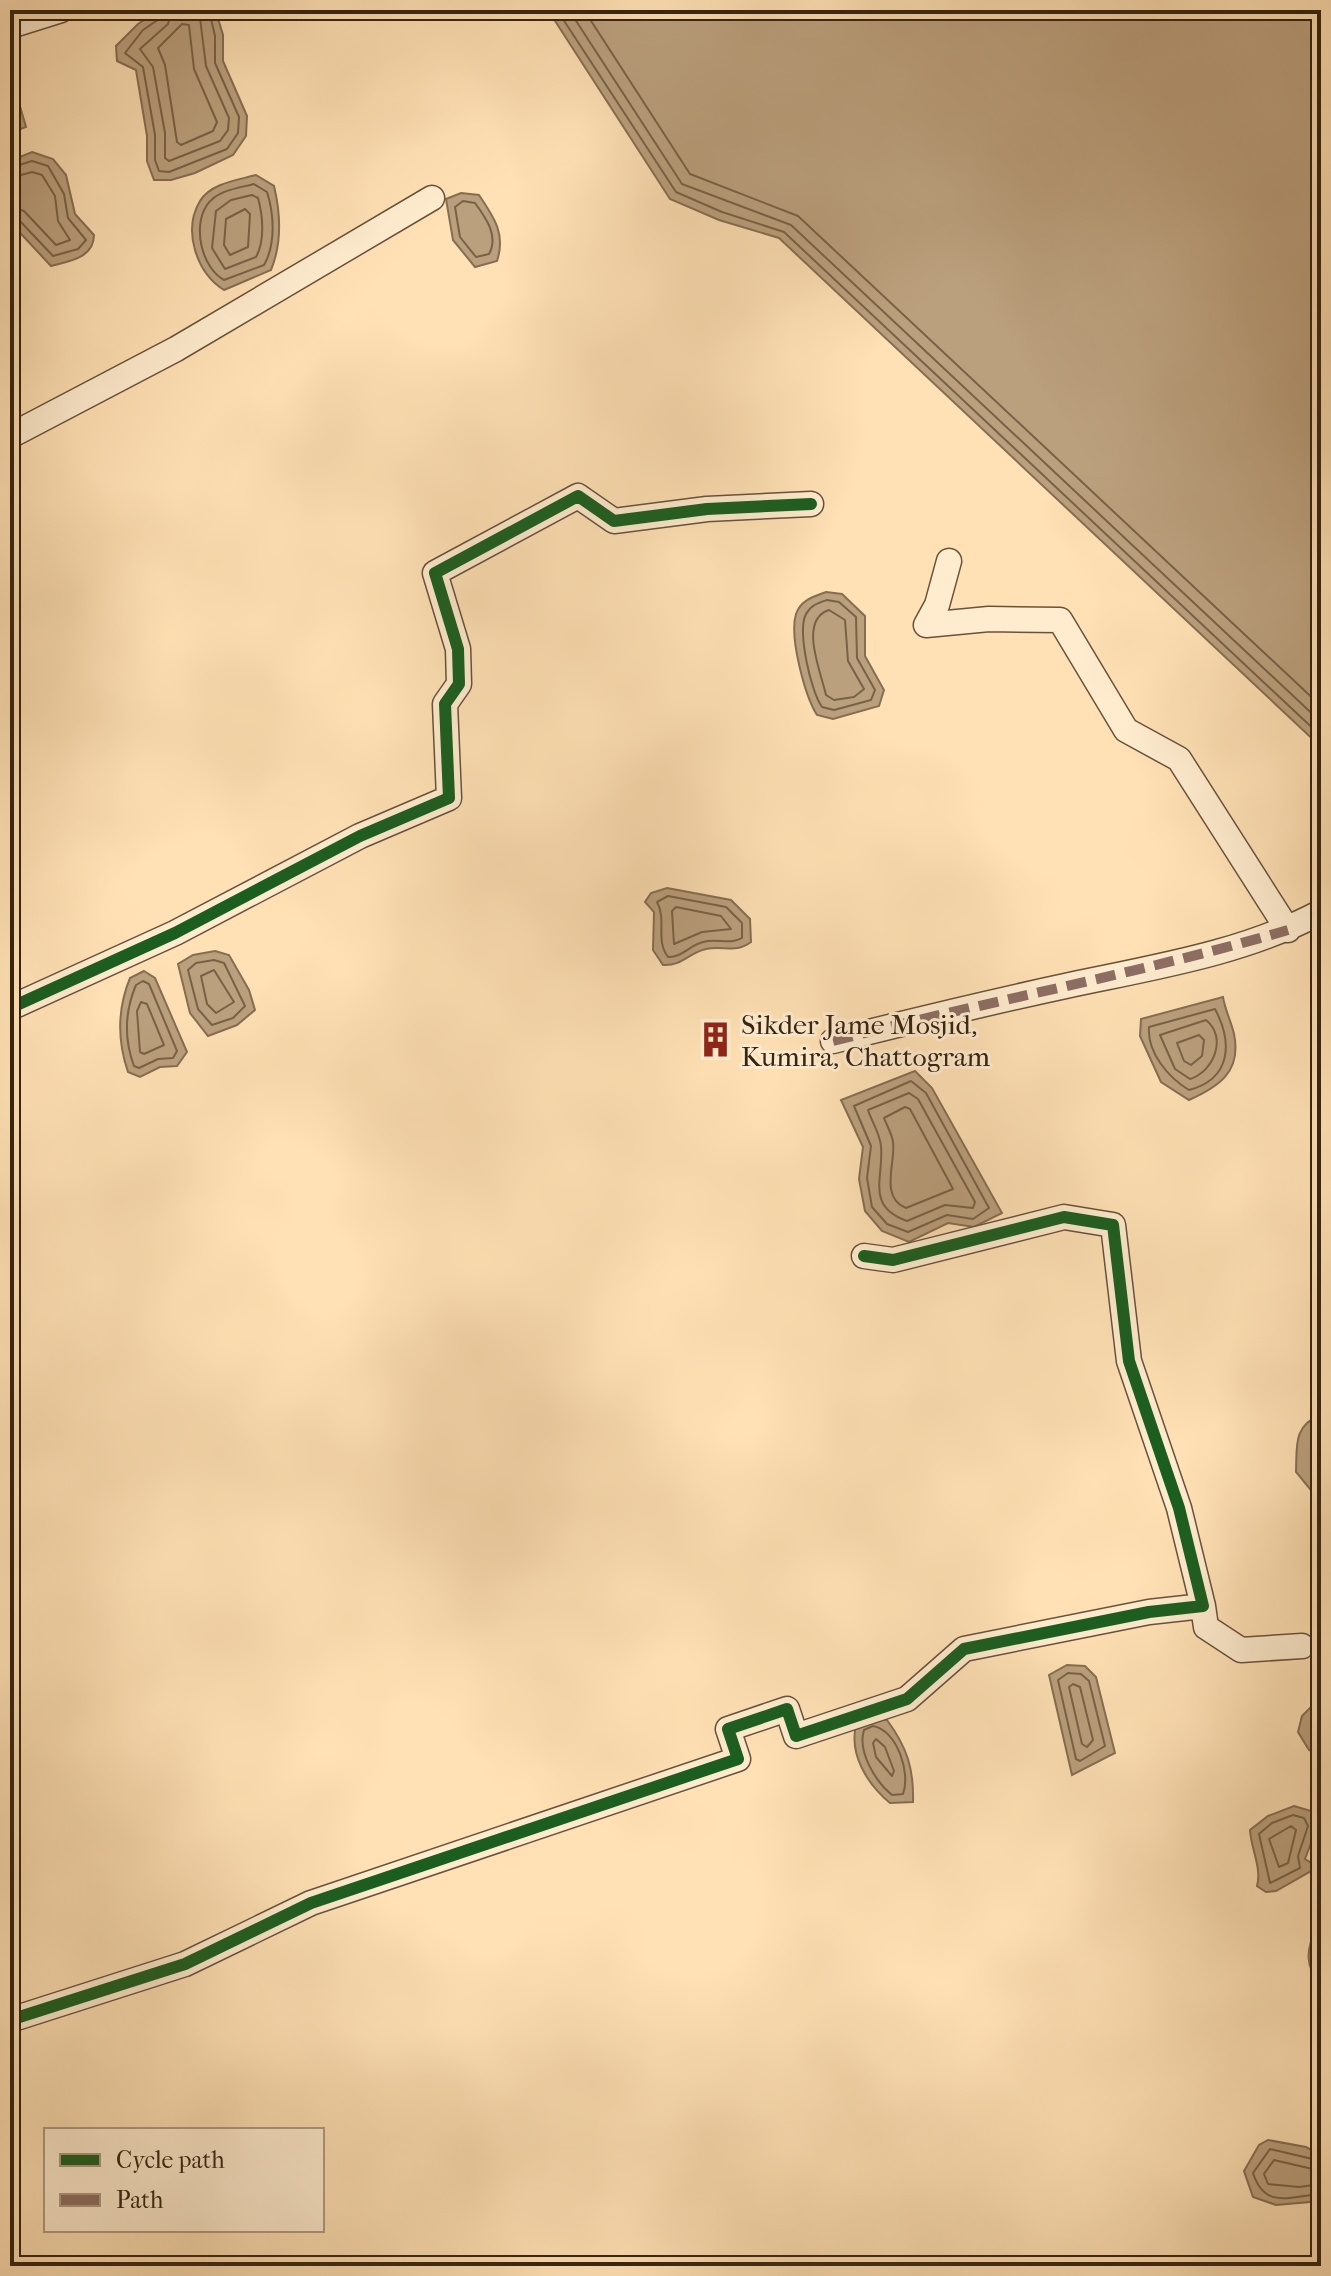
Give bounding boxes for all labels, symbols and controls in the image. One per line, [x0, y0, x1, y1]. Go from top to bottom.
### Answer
place label: Sikder Jame Mosjid, Kumira, Chattogram [741, 1008, 991, 1073]
building icon: Sikder Jame Mosjid, Kumira, Chattogram [696, 1021, 734, 1059]
legend [44, 2128, 324, 2232]
text: Cycle path [116, 2146, 225, 2174]
text: Path [116, 2186, 164, 2214]

